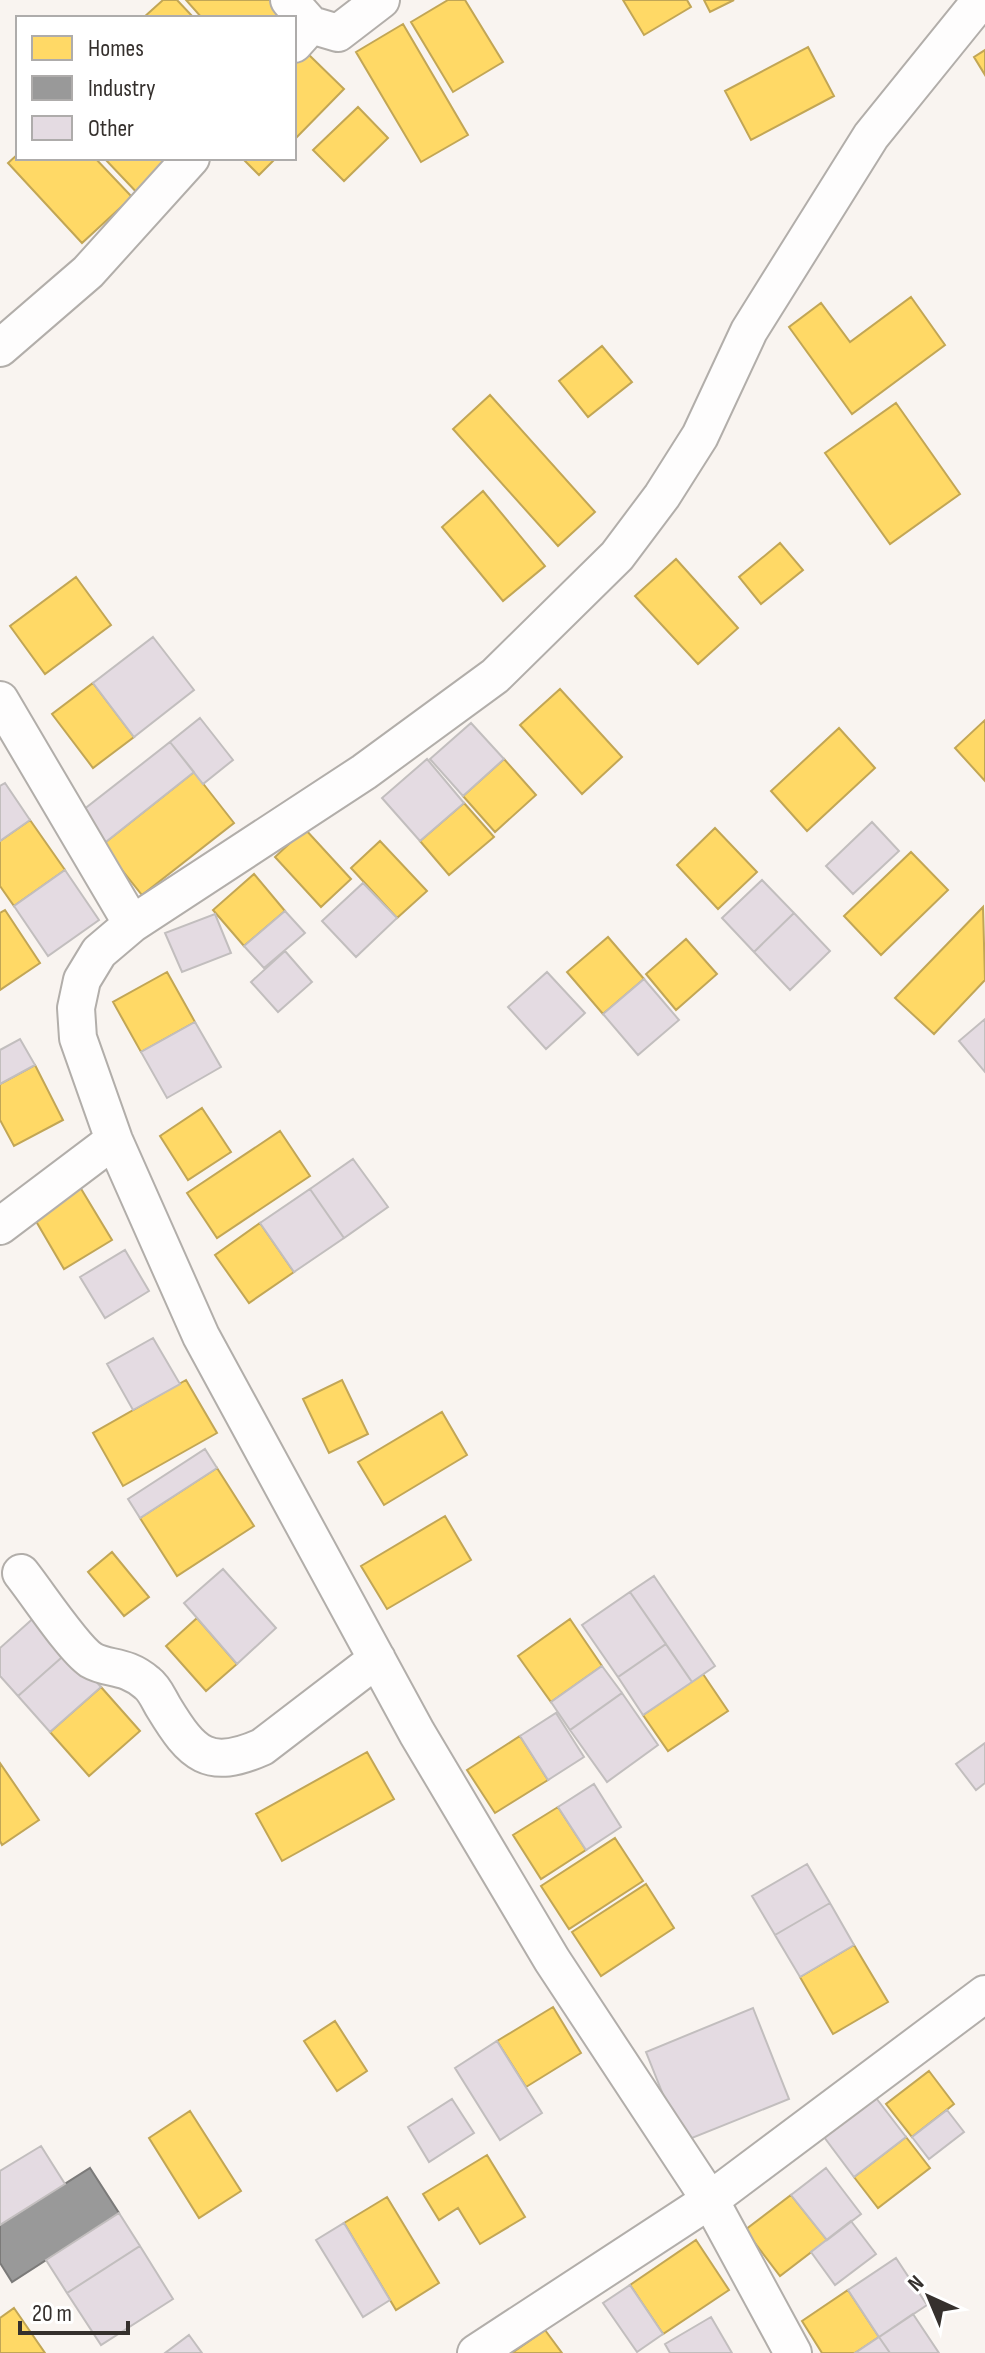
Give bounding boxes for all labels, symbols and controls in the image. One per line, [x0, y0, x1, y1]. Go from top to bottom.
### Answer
legend [16, 16, 296, 160]
text: Homes [88, 34, 144, 63]
text: Industry [88, 74, 155, 103]
text: Other [88, 114, 134, 143]
north arrow [889, 2257, 969, 2337]
text: N [903, 2270, 930, 2297]
scale bar [20, 2285, 128, 2335]
text: 20 m [32, 2299, 72, 2328]

